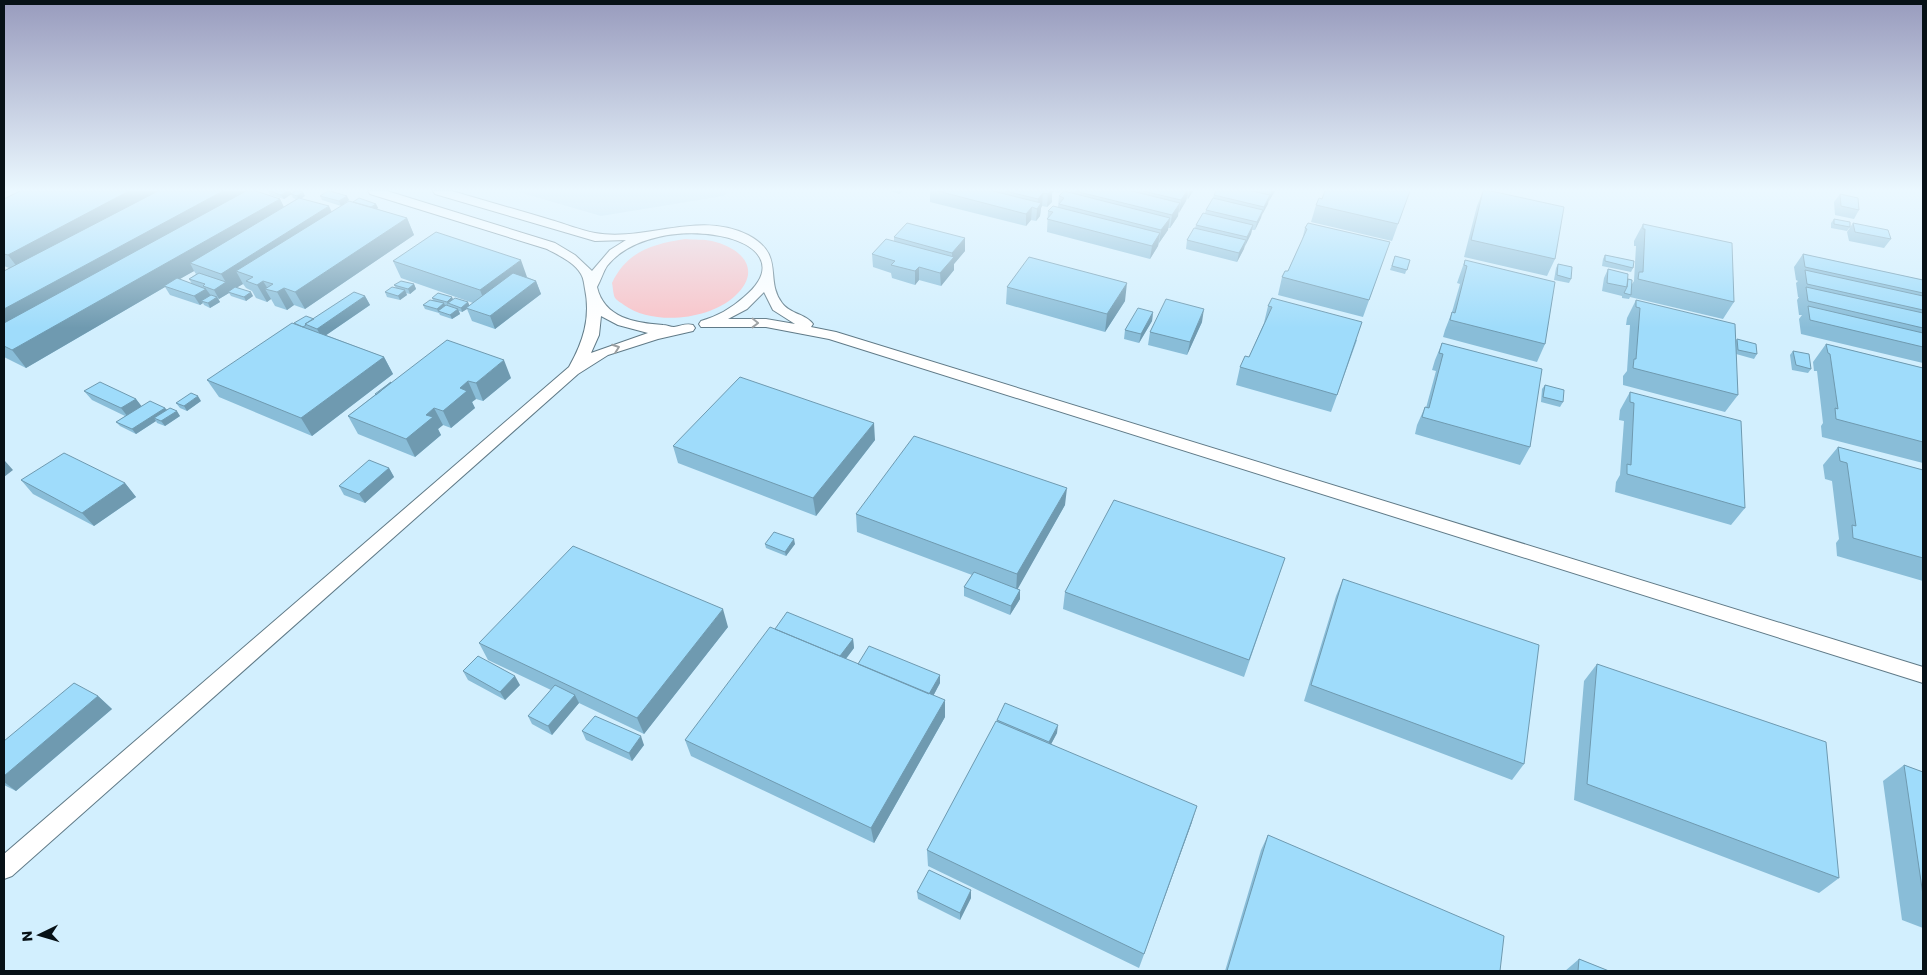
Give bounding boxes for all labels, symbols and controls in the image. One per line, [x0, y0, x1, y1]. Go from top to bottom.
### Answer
one-way arrow [752, 318, 759, 328]
one-way arrow [611, 344, 619, 354]
north arrow [15, 910, 65, 960]
text: N [17, 930, 37, 942]

